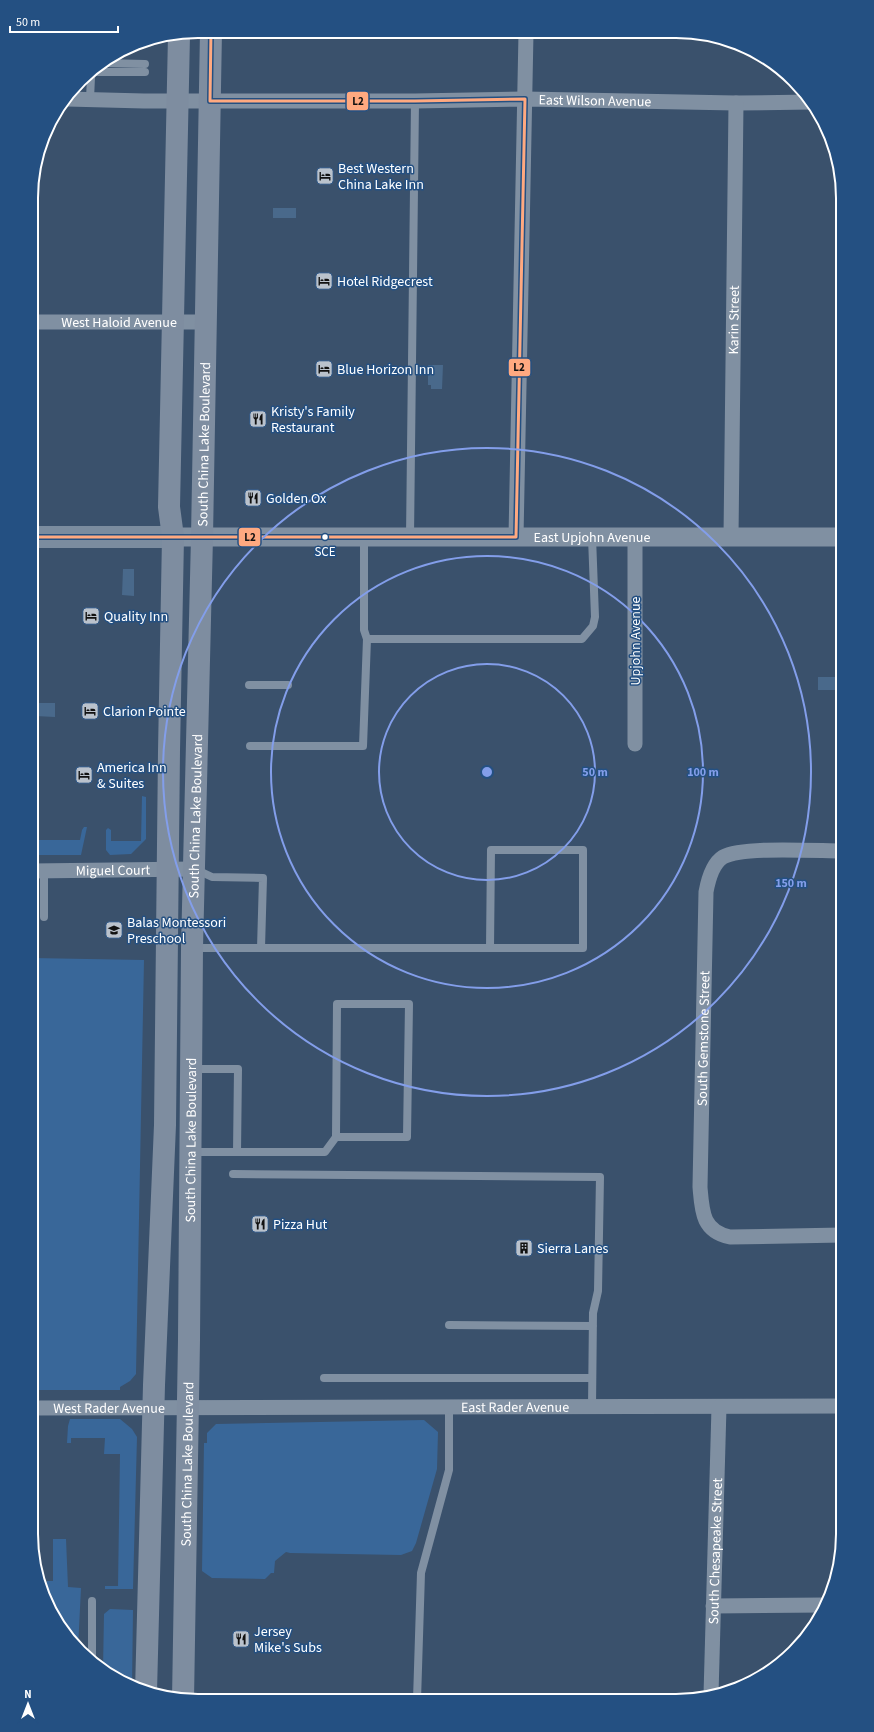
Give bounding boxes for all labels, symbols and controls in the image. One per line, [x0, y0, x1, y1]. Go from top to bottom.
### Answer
scale bar [10, 8, 118, 34]
text: 50 m [16, 14, 40, 31]
street label: East Wilson Avenue [538, 90, 652, 112]
line badge: L2 [346, 91, 369, 111]
text: L2 [352, 94, 364, 109]
place label: Best Western China Lake Inn [338, 159, 424, 195]
hotel icon: Best Western China Lake Inn [315, 166, 335, 186]
hotel icon: Hotel Ridgecrest [314, 271, 334, 291]
place label: Hotel Ridgecrest [337, 272, 433, 292]
street label: Karin Street [724, 285, 745, 355]
street label: West Haloid Avenue [61, 313, 177, 333]
line badge: L2 [508, 358, 531, 377]
hotel icon: Blue Horizon Inn [314, 359, 334, 379]
place label: Blue Horizon Inn [337, 360, 434, 380]
text: L2 [513, 360, 525, 375]
street label: South China Lake Boulevard [193, 362, 216, 527]
place label: Kristy's Family Restaurant [271, 402, 355, 438]
restaurant icon: Kristy's Family Restaurant [248, 409, 268, 429]
restaurant icon: Golden Ox [243, 488, 263, 508]
place label: Golden Ox [266, 489, 327, 509]
line badge: L2 [238, 527, 261, 547]
street label: East Upjohn Avenue [534, 528, 650, 548]
text: L2 [244, 530, 256, 545]
marker: SCE [320, 532, 330, 542]
place label: SCE [314, 543, 336, 561]
street label: Upjohn Avenue [626, 596, 646, 686]
hotel icon: Quality Inn [81, 606, 101, 626]
place label: Quality Inn [104, 607, 168, 627]
hotel icon: Clarion Pointe [80, 701, 100, 721]
place label: Clarion Pointe [103, 702, 186, 722]
street label: South China Lake Boulevard [184, 734, 208, 899]
place label: America Inn & Suites [97, 758, 167, 794]
text: 50 m [582, 764, 608, 781]
text: 100 m [687, 764, 719, 781]
hotel icon: America Inn & Suites [74, 765, 94, 785]
centre of rings [480, 765, 494, 779]
street label: Miguel Court [76, 861, 151, 881]
text: 150 m [775, 875, 807, 892]
place label: Balas Montessori Preschool [127, 913, 226, 949]
school or university icon: Balas Montessori Preschool [104, 920, 124, 940]
street label: South Gemstone Street [693, 970, 715, 1106]
street label: South China Lake Boulevard [181, 1058, 202, 1222]
restaurant icon: Pizza Hut [250, 1214, 270, 1234]
place label: Pizza Hut [273, 1215, 328, 1235]
building icon: Sierra Lanes [514, 1238, 534, 1258]
place label: Sierra Lanes [537, 1239, 609, 1259]
street label: South China Lake Boulevard [177, 1382, 199, 1547]
street label: East Rader Avenue [461, 1398, 569, 1418]
street label: West Rader Avenue [53, 1399, 165, 1419]
street label: South Chesapeake Street [704, 1477, 728, 1625]
place label: Jersey Mike's Subs [254, 1622, 322, 1658]
restaurant icon: Jersey Mike's Subs [231, 1629, 251, 1649]
north arrow [8, 1684, 48, 1724]
text: N [24, 1687, 32, 1702]

